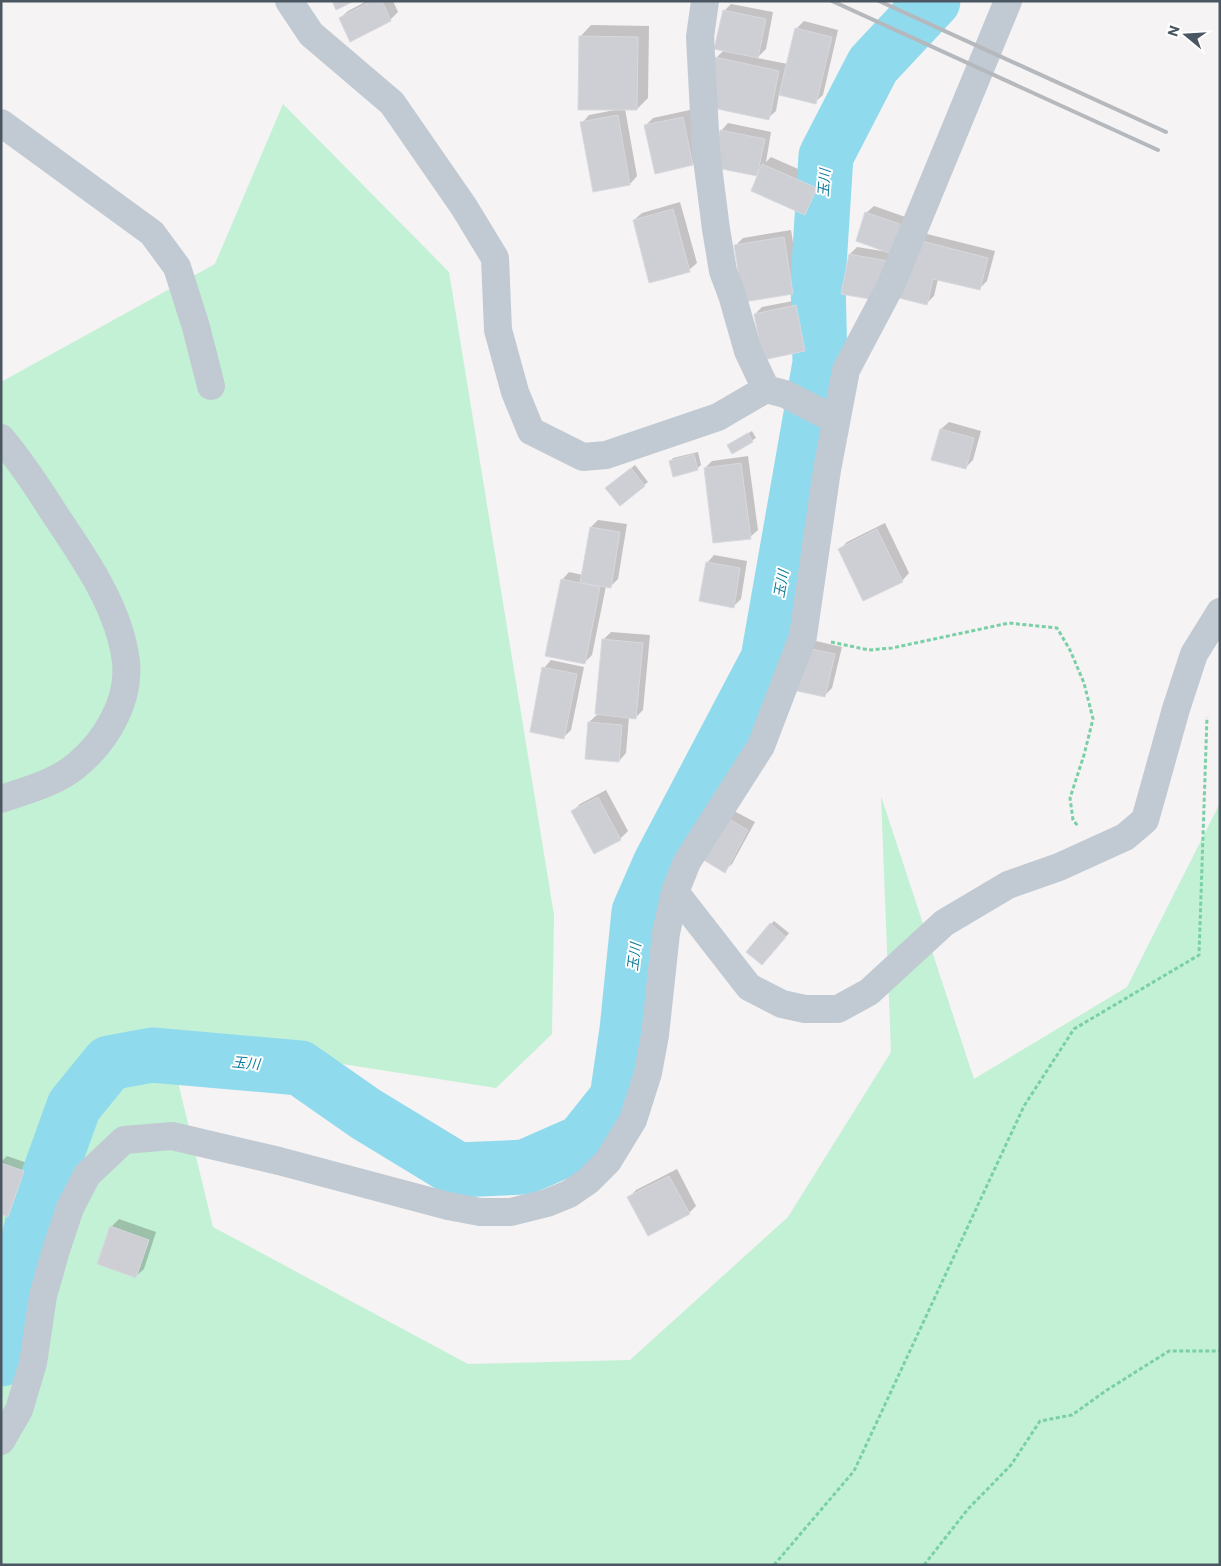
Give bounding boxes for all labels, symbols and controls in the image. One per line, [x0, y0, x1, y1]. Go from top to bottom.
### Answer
north arrow [1161, 10, 1211, 60]
text: N [1163, 23, 1183, 38]
water label: 玉川 [814, 166, 833, 198]
water label: 玉川 [770, 567, 792, 599]
water label: 玉川 [623, 940, 644, 972]
water label: 玉川 [231, 1053, 263, 1072]

